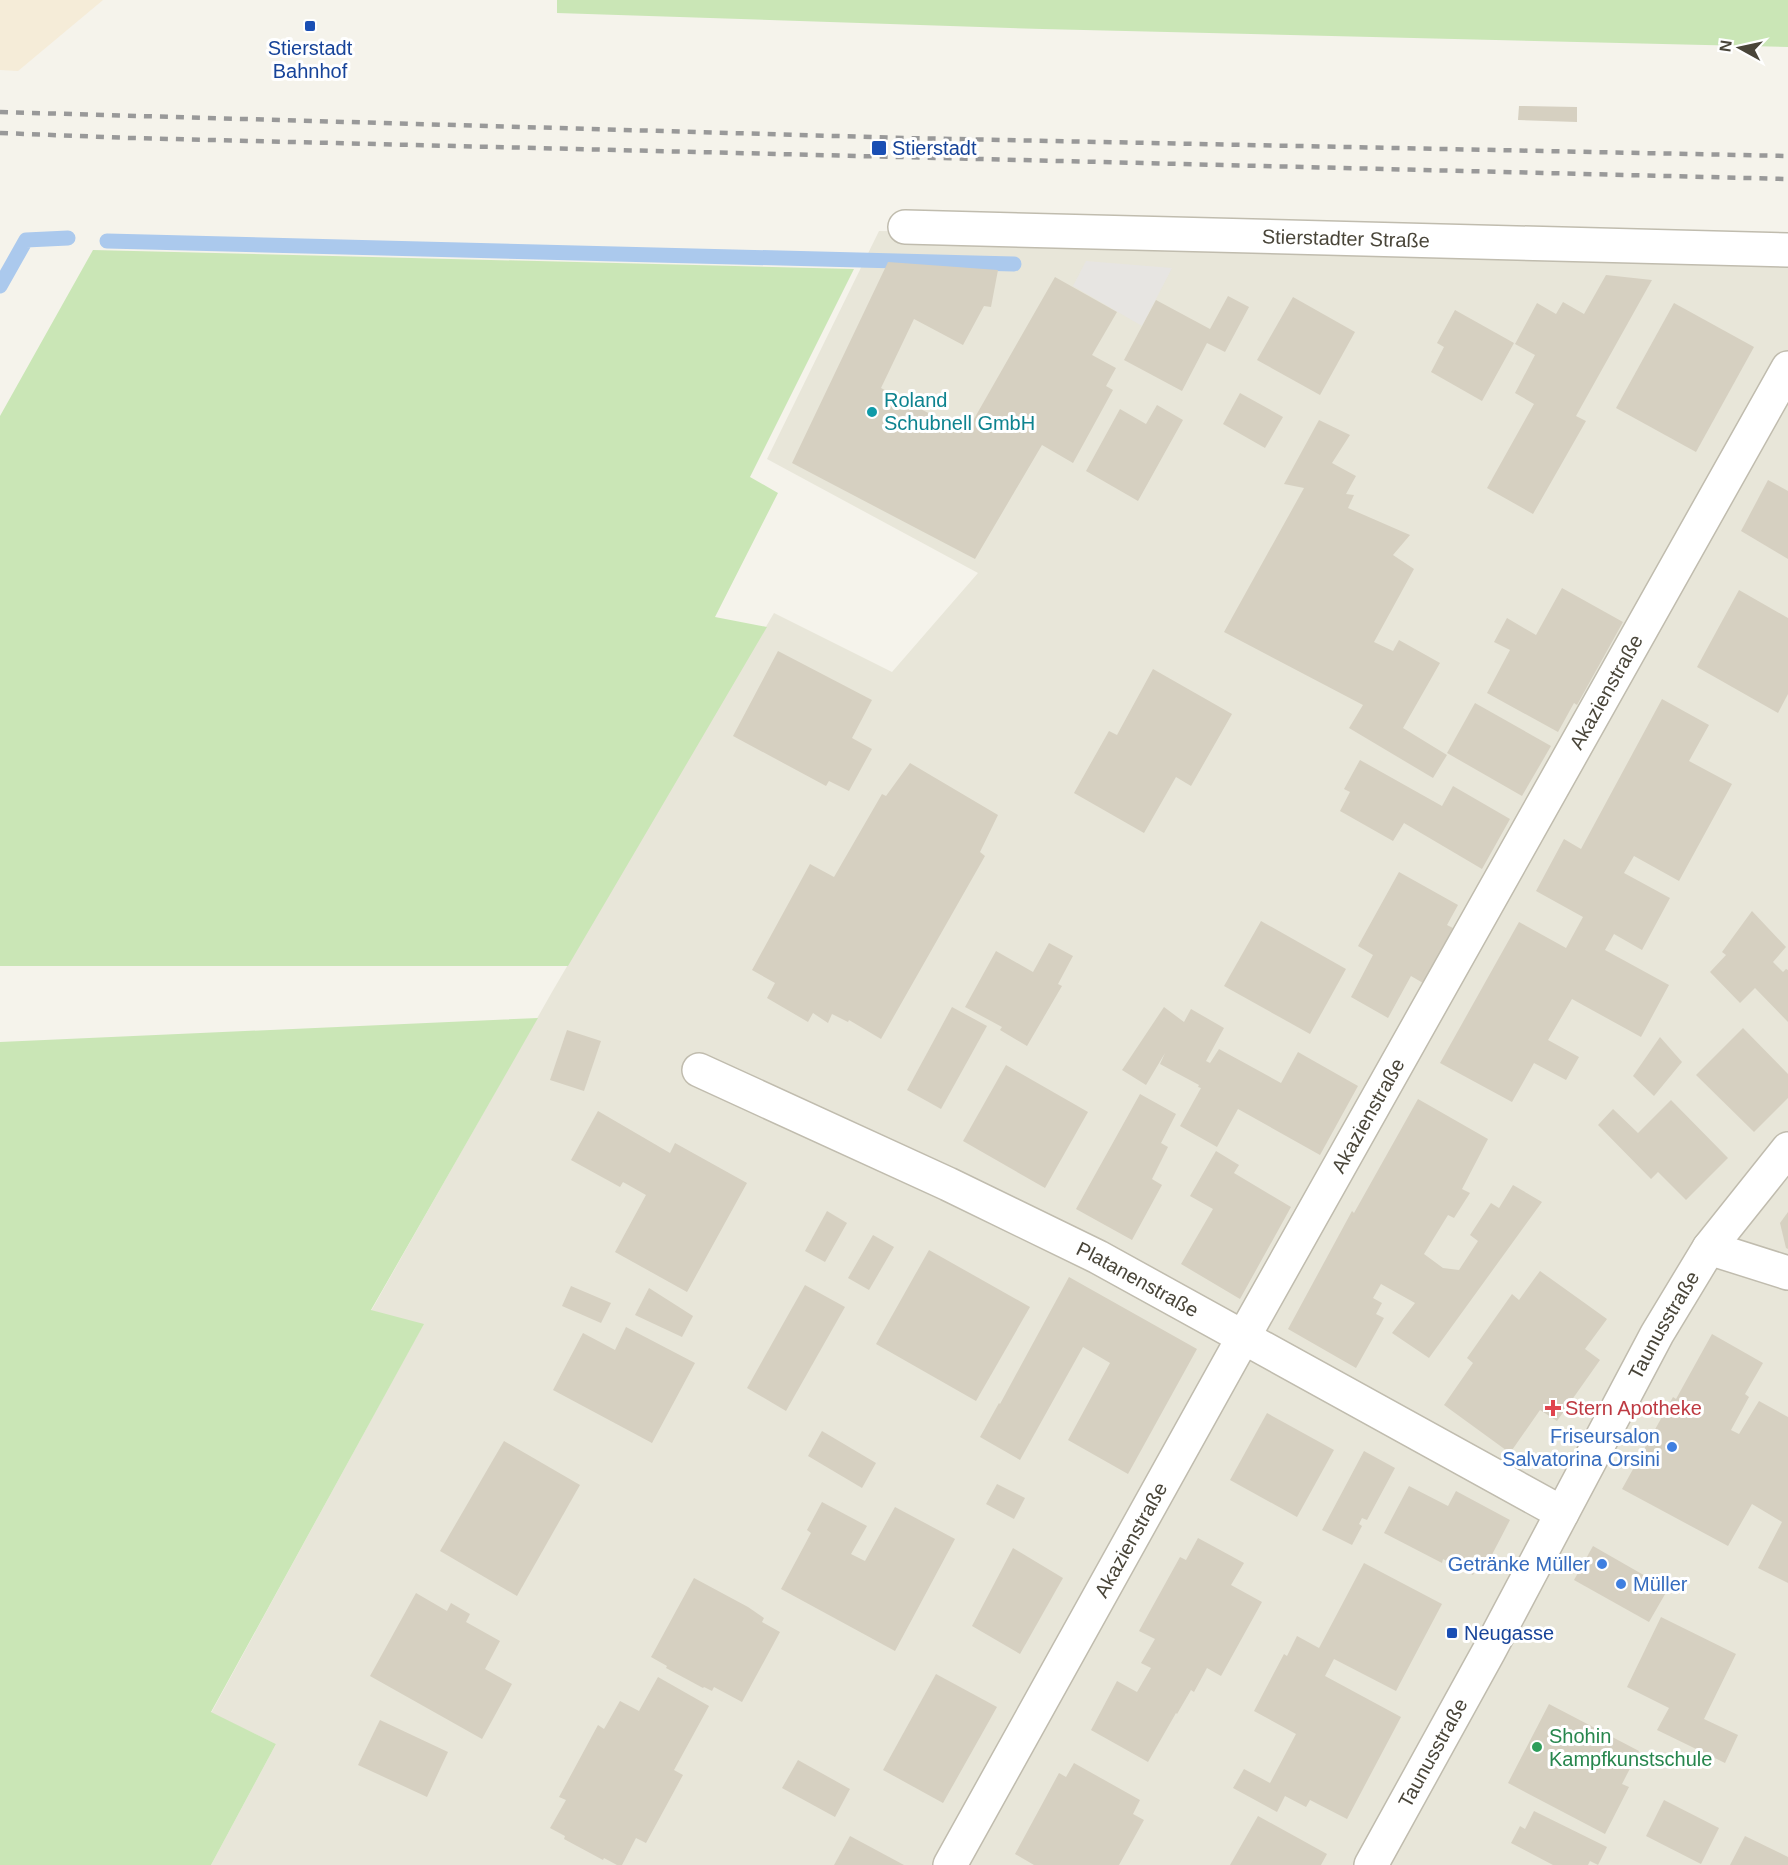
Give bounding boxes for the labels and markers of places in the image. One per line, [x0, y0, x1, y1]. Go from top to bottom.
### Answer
marker: Stierstadt Bahnhof [303, 19, 317, 33]
place label: Stierstadt Bahnhof [268, 37, 353, 82]
place label: Stierstadt [892, 137, 977, 159]
marker: Stierstadt [870, 139, 888, 157]
place label: Roland Schubnell GmbH [884, 389, 1035, 434]
marker: Roland Schubnell GmbH [865, 405, 879, 419]
place label: Stern Apotheke [1565, 1397, 1702, 1419]
marker: Stern Apotheke [1546, 1401, 1560, 1415]
place label: Friseursalon Salvatorina Orsini [1502, 1425, 1660, 1470]
marker: Friseursalon Salvatorina Orsini [1665, 1440, 1679, 1454]
place label: Getränke Müller [1448, 1553, 1590, 1575]
marker: Getränke Müller [1595, 1557, 1609, 1571]
place label: Müller [1633, 1573, 1688, 1595]
marker: Müller [1614, 1577, 1628, 1591]
place label: Neugasse [1464, 1622, 1554, 1644]
marker: Neugasse [1445, 1626, 1459, 1640]
place label: Shohin Kampfkunstschule [1549, 1725, 1712, 1770]
marker: Shohin Kampfkunstschule [1530, 1740, 1544, 1754]

